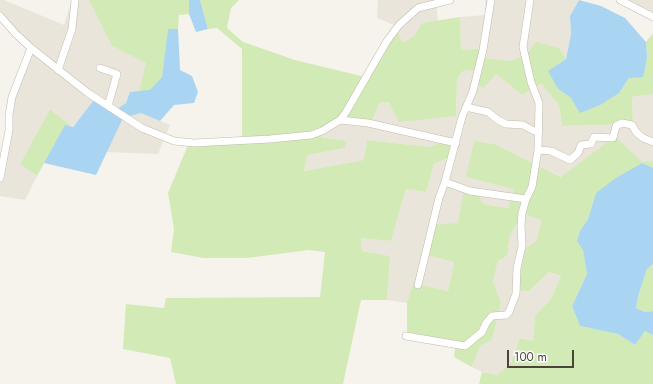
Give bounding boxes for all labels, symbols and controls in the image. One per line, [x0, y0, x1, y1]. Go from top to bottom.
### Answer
scale bar [509, 342, 576, 368]
text: 100 m [514, 348, 547, 366]

